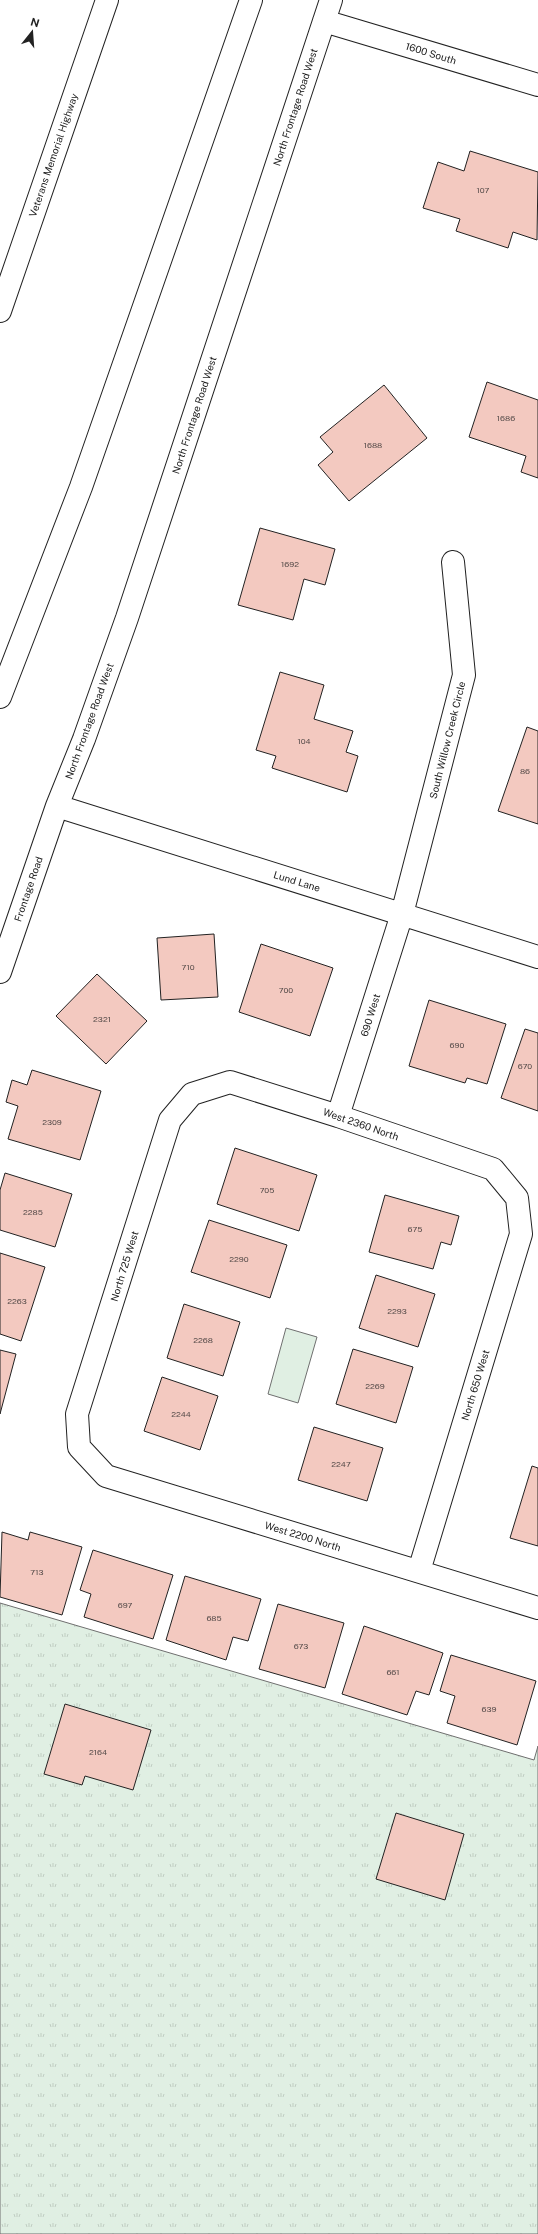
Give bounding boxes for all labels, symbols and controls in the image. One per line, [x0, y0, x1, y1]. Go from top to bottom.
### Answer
north arrow [12, 12, 52, 52]
text: N [29, 15, 41, 29]
street label: 1600 South [404, 40, 458, 66]
street label: North Frontage Road West [270, 47, 320, 167]
street label: Veterans Memorial Highway [26, 91, 80, 218]
house number: 107 [477, 185, 490, 195]
street label: North Frontage Road West [169, 355, 219, 475]
house number: 1686 [497, 413, 515, 423]
house number: 1688 [364, 440, 382, 450]
house number: 1692 [281, 559, 299, 569]
street label: North Frontage Road West [62, 661, 116, 781]
street label: South Willow Creek Circle [427, 680, 467, 800]
house number: 104 [297, 736, 311, 746]
house number: 86 [520, 766, 530, 776]
street label: Frontage Road [11, 855, 45, 923]
street label: Lund Lane [272, 868, 322, 894]
house number: 710 [181, 962, 195, 972]
house number: 700 [279, 985, 293, 995]
street label: 690 West [358, 992, 382, 1038]
house number: 2321 [93, 1014, 111, 1024]
house number: 690 [450, 1040, 464, 1050]
house number: 670 [518, 1061, 532, 1071]
street label: West 2360 North [321, 1105, 401, 1143]
house number: 2309 [42, 1117, 62, 1127]
house number: 705 [260, 1185, 274, 1195]
house number: 2285 [23, 1207, 43, 1217]
house number: 675 [408, 1224, 422, 1234]
street label: North 725 West [108, 1229, 140, 1303]
house number: 2290 [229, 1254, 249, 1264]
house number: 2263 [7, 1296, 27, 1306]
house number: 2293 [387, 1306, 407, 1316]
house number: 2268 [193, 1335, 213, 1345]
street label: North 650 West [459, 1348, 492, 1422]
house number: 2269 [365, 1381, 385, 1391]
house number: 2244 [171, 1409, 191, 1419]
house number: 2247 [331, 1459, 351, 1469]
street label: West 2200 North [263, 1519, 343, 1553]
house number: 713 [30, 1567, 44, 1577]
house number: 697 [118, 1600, 132, 1610]
house number: 685 [206, 1613, 222, 1623]
house number: 673 [294, 1641, 308, 1651]
house number: 661 [386, 1667, 400, 1677]
house number: 639 [482, 1704, 496, 1714]
house number: 2164 [89, 1747, 107, 1757]

